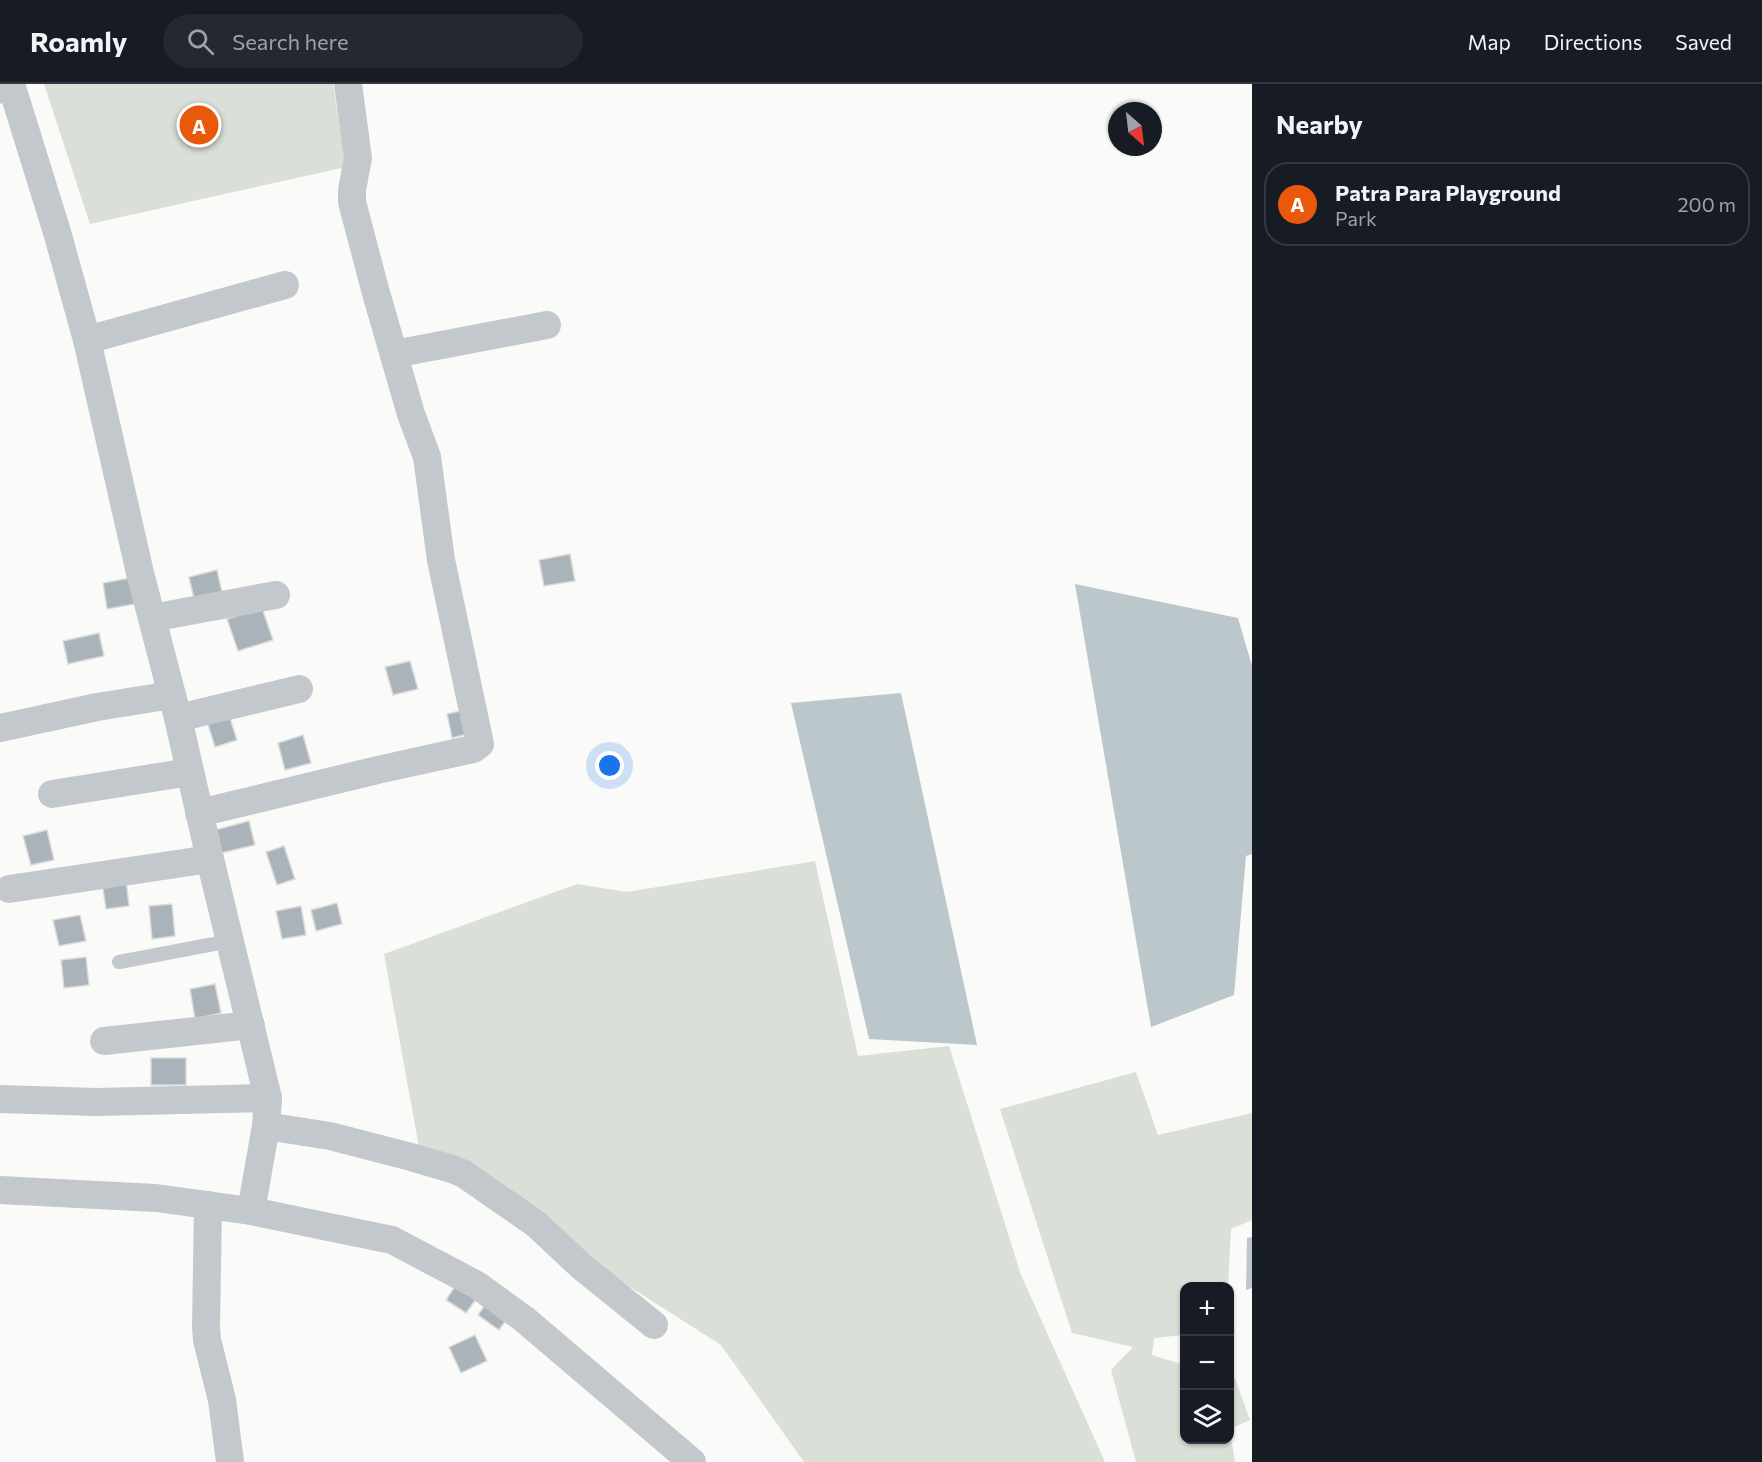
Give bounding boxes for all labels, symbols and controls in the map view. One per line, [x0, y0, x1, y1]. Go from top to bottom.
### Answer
search box [163, 14, 583, 68]
text: Roamly [30, 24, 127, 58]
icon: search [184, 25, 217, 58]
text: Search here [232, 28, 349, 55]
text: Map [1468, 29, 1511, 54]
text: Directions [1544, 29, 1642, 54]
text: Saved [1675, 29, 1732, 54]
pin: A [180, 102, 218, 147]
north arrow [1108, 102, 1162, 156]
text: Nearby [1276, 108, 1363, 139]
text: Patra Para Playground [1335, 179, 1561, 206]
text: A [1290, 192, 1305, 216]
text: 200 m [1678, 192, 1736, 216]
text: Park [1335, 206, 1377, 230]
your location [595, 751, 624, 780]
map controls [1180, 1282, 1234, 1444]
button: + [1180, 1282, 1234, 1336]
button: − [1180, 1336, 1234, 1390]
button: layers [1180, 1390, 1234, 1444]

